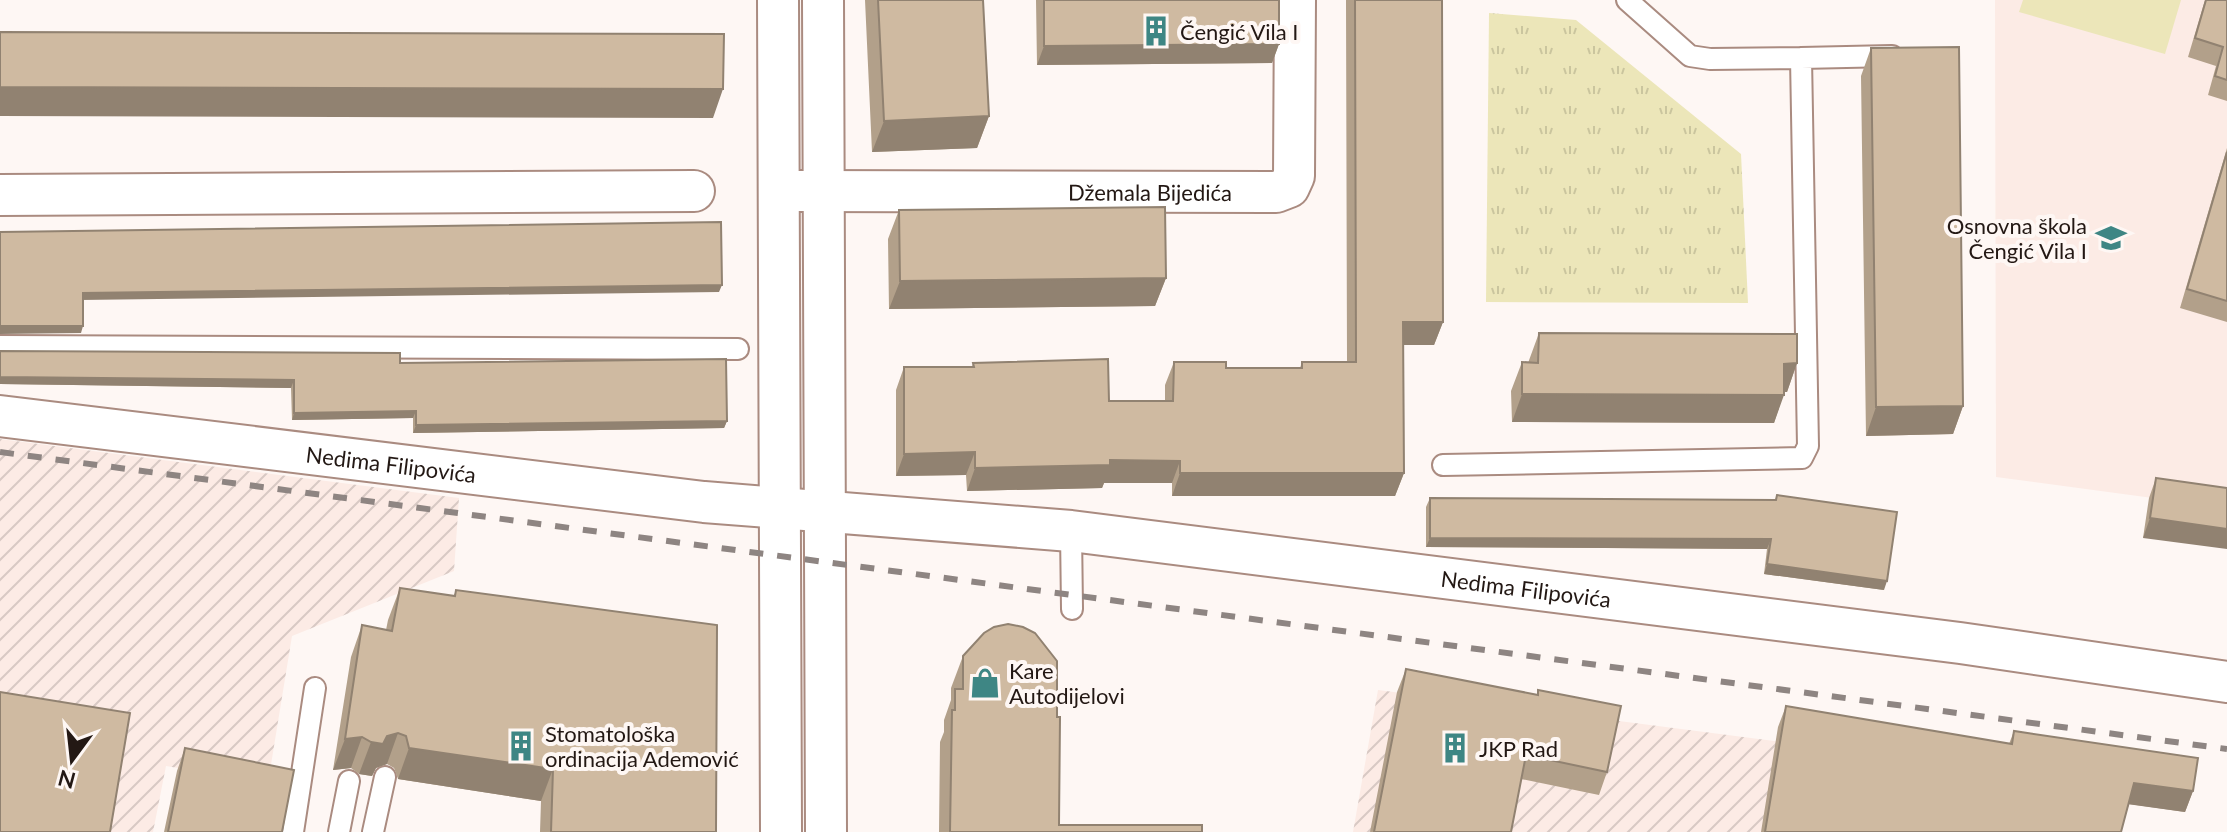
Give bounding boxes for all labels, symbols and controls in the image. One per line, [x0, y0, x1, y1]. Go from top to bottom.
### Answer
building icon: Čengić Vila I [1139, 14, 1173, 48]
place label: Čengić Vila I [1180, 18, 1299, 45]
street label: Džemala Bijedića [1068, 178, 1232, 205]
place label: Osnovna škola Čengić Vila I [1947, 212, 2087, 264]
school or university icon: Osnovna škola Čengić Vila I [2094, 221, 2128, 255]
street label: Nedima Filipovića [305, 440, 478, 488]
street label: Nedima Filipovića [1439, 564, 1613, 612]
place label: Kare Autodijelovi [1009, 657, 1125, 709]
shop icon: Kare Autodijelovi [968, 666, 1002, 700]
north arrow [32, 720, 112, 800]
place label: Stomatološka ordinacija Ademović [545, 720, 739, 772]
building icon: Stomatološka ordinacija Ademović [504, 729, 538, 763]
building icon: JKP Rad [1438, 731, 1472, 765]
place label: JKP Rad [1479, 735, 1558, 762]
text: N [55, 765, 78, 795]

